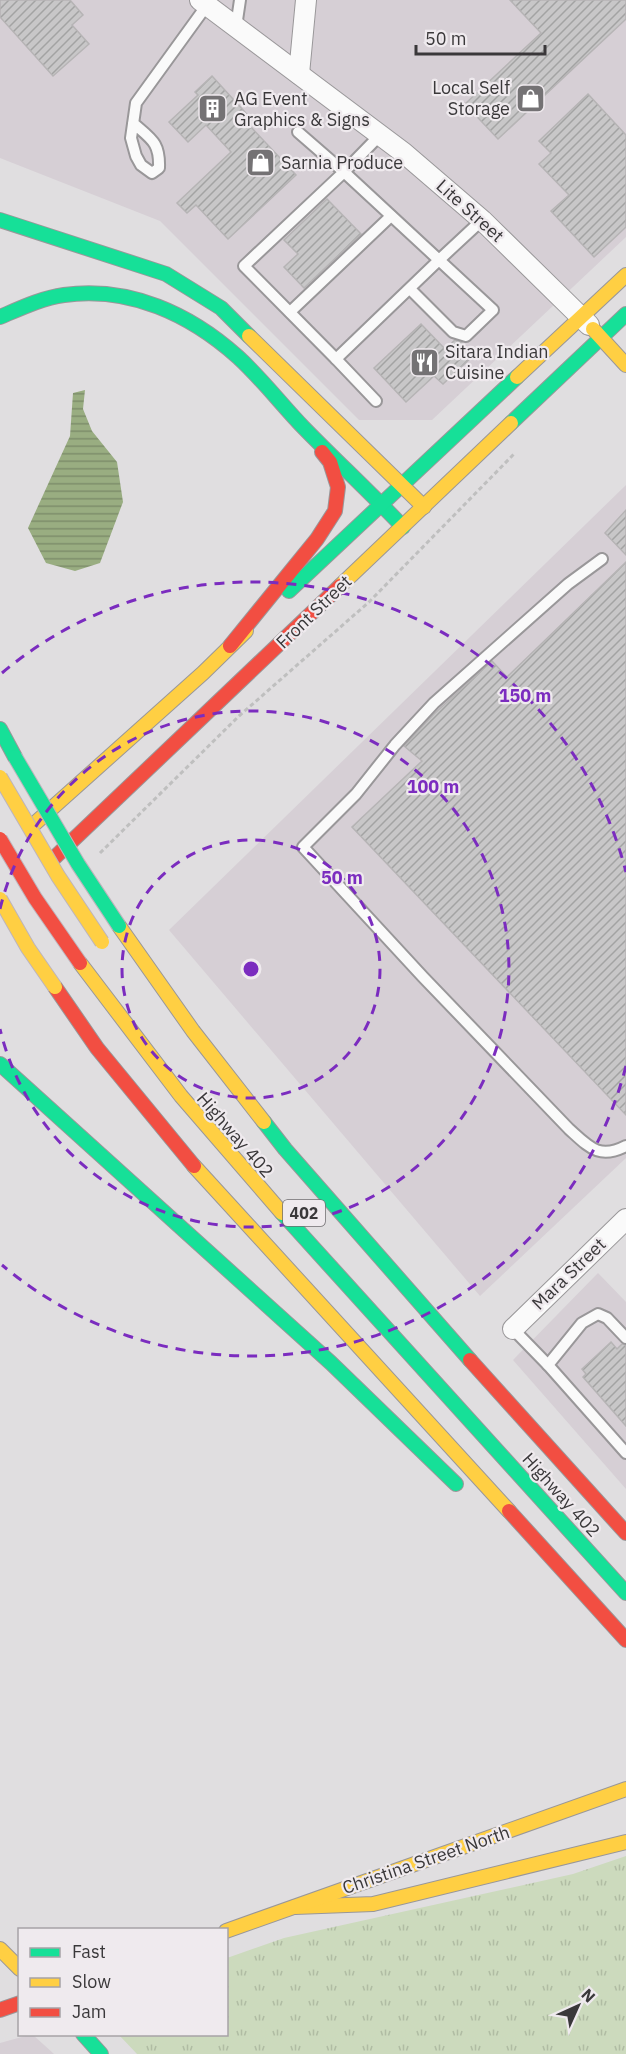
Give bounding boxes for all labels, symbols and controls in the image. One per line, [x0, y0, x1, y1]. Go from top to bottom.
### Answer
scale bar [416, 18, 545, 56]
text: 50 m [425, 27, 467, 50]
place label: Local Self Storage [432, 76, 510, 120]
shop icon: Local Self Storage [515, 82, 547, 114]
place label: AG Event Graphics & Signs [234, 87, 370, 131]
building icon: AG Event Graphics & Signs [197, 93, 229, 125]
shop icon: Sarnia Produce [244, 147, 276, 179]
place label: Sarnia Produce [281, 151, 403, 174]
street label: Lite Street [432, 174, 509, 247]
place label: Sitara Indian Cuisine [445, 340, 548, 384]
restaurant icon: Sitara Indian Cuisine [408, 346, 440, 378]
street label: Front Street [271, 570, 356, 653]
text: 150 m [499, 684, 551, 707]
text: 100 m [407, 775, 459, 798]
text: 50 m [321, 866, 363, 889]
centre of rings [241, 959, 261, 979]
street label: Highway 402 [192, 1087, 279, 1182]
road number: 402 [283, 1200, 325, 1226]
street label: Mara Street [527, 1233, 610, 1315]
street label: Highway 402 [517, 1448, 605, 1542]
street label: Christina Street North [339, 1820, 513, 1899]
legend [18, 1928, 228, 2036]
text: Fast [72, 1940, 106, 1963]
text: Slow [72, 1970, 111, 1993]
north arrow [548, 1976, 608, 2036]
text: N [577, 1984, 600, 2007]
text: Jam [72, 2000, 107, 2023]

